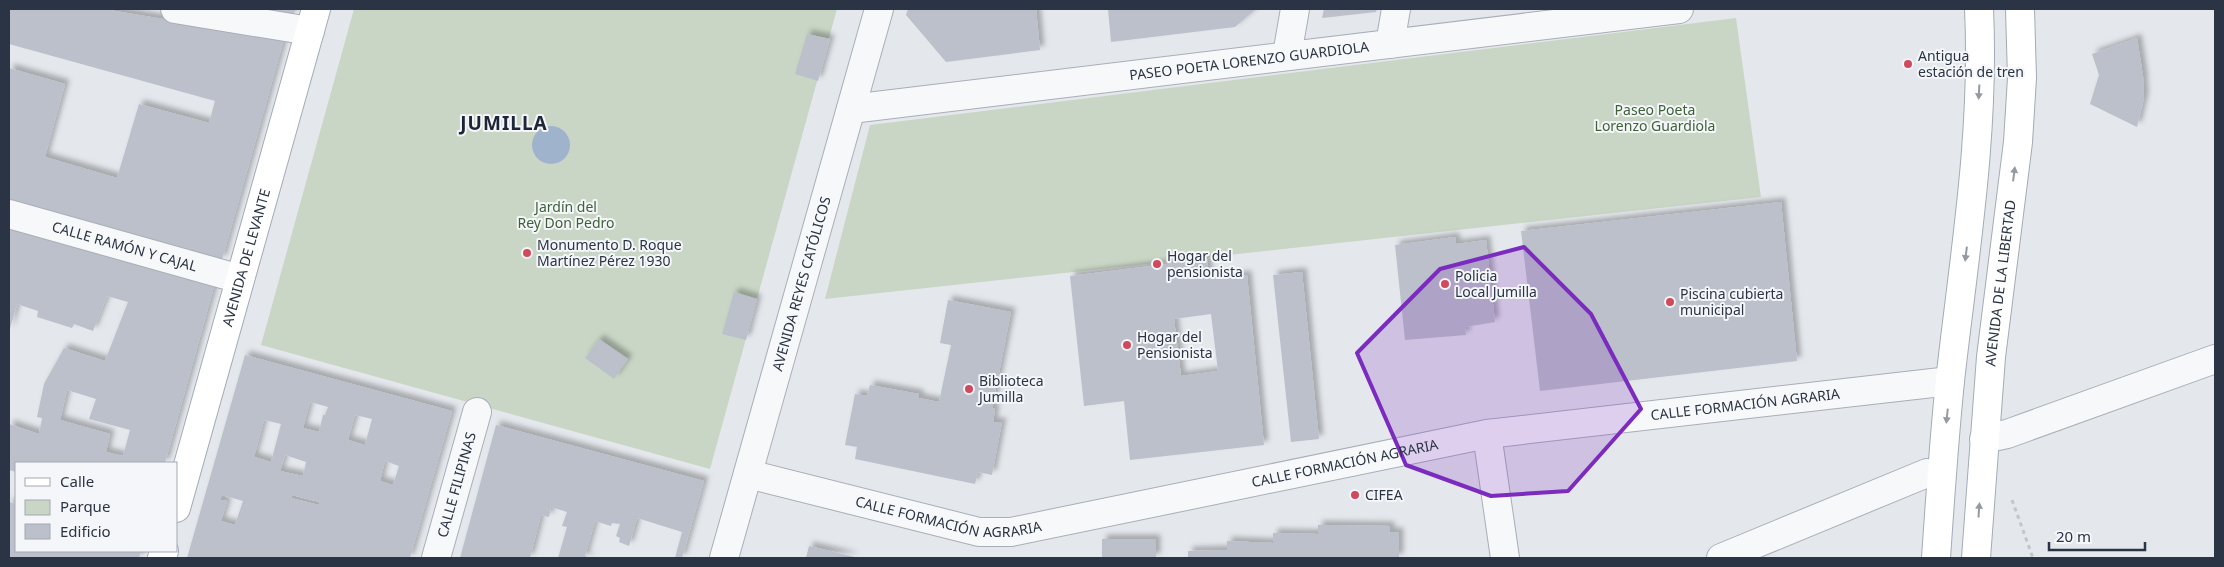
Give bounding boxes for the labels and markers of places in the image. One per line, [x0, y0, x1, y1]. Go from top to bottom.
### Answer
place label: Antigua estación de tren [1918, 46, 2024, 81]
marker: Antigua estación de tren [1902, 58, 1914, 70]
place label: Monumento D. Roque Martínez Pérez 1930 [537, 235, 682, 270]
place label: Hogar del pensionista [1167, 246, 1243, 281]
marker: Monumento D. Roque Martínez Pérez 1930 [521, 247, 533, 259]
marker: Hogar del pensionista [1151, 258, 1163, 270]
place label: Policia Local Jumilla [1455, 266, 1537, 301]
marker: Policia Local Jumilla [1439, 278, 1451, 290]
place label: Piscina cubierta municipal [1680, 284, 1783, 319]
marker: Piscina cubierta municipal [1664, 296, 1676, 308]
place label: Hogar del Pensionista [1137, 327, 1213, 362]
marker: Hogar del Pensionista [1121, 339, 1133, 351]
place label: Biblioteca Jumilla [977, 371, 1044, 406]
marker: Biblioteca Jumilla [963, 383, 975, 395]
place label: CIFEA [1365, 485, 1403, 504]
marker: CIFEA [1349, 489, 1361, 501]

